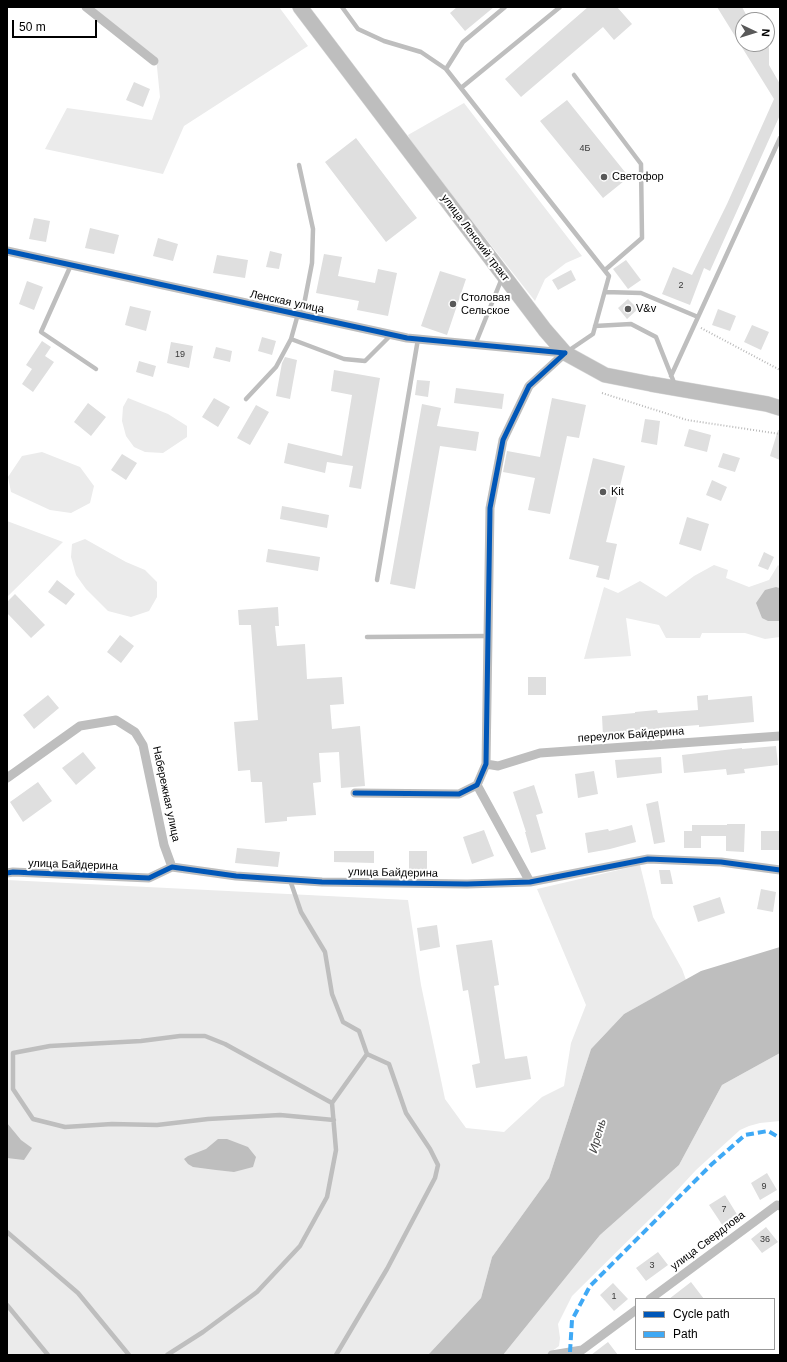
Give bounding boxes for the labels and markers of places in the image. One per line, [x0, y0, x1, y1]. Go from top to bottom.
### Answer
place label: Светофор [612, 170, 664, 184]
marker: Светофор [599, 172, 609, 182]
place label: Столовая Сельское [461, 291, 510, 317]
marker: Столовая Сельское [448, 299, 458, 309]
place label: V&v [636, 302, 656, 316]
marker: V&v [623, 304, 633, 314]
place label: Kit [611, 485, 624, 499]
marker: Kit [598, 487, 608, 497]

